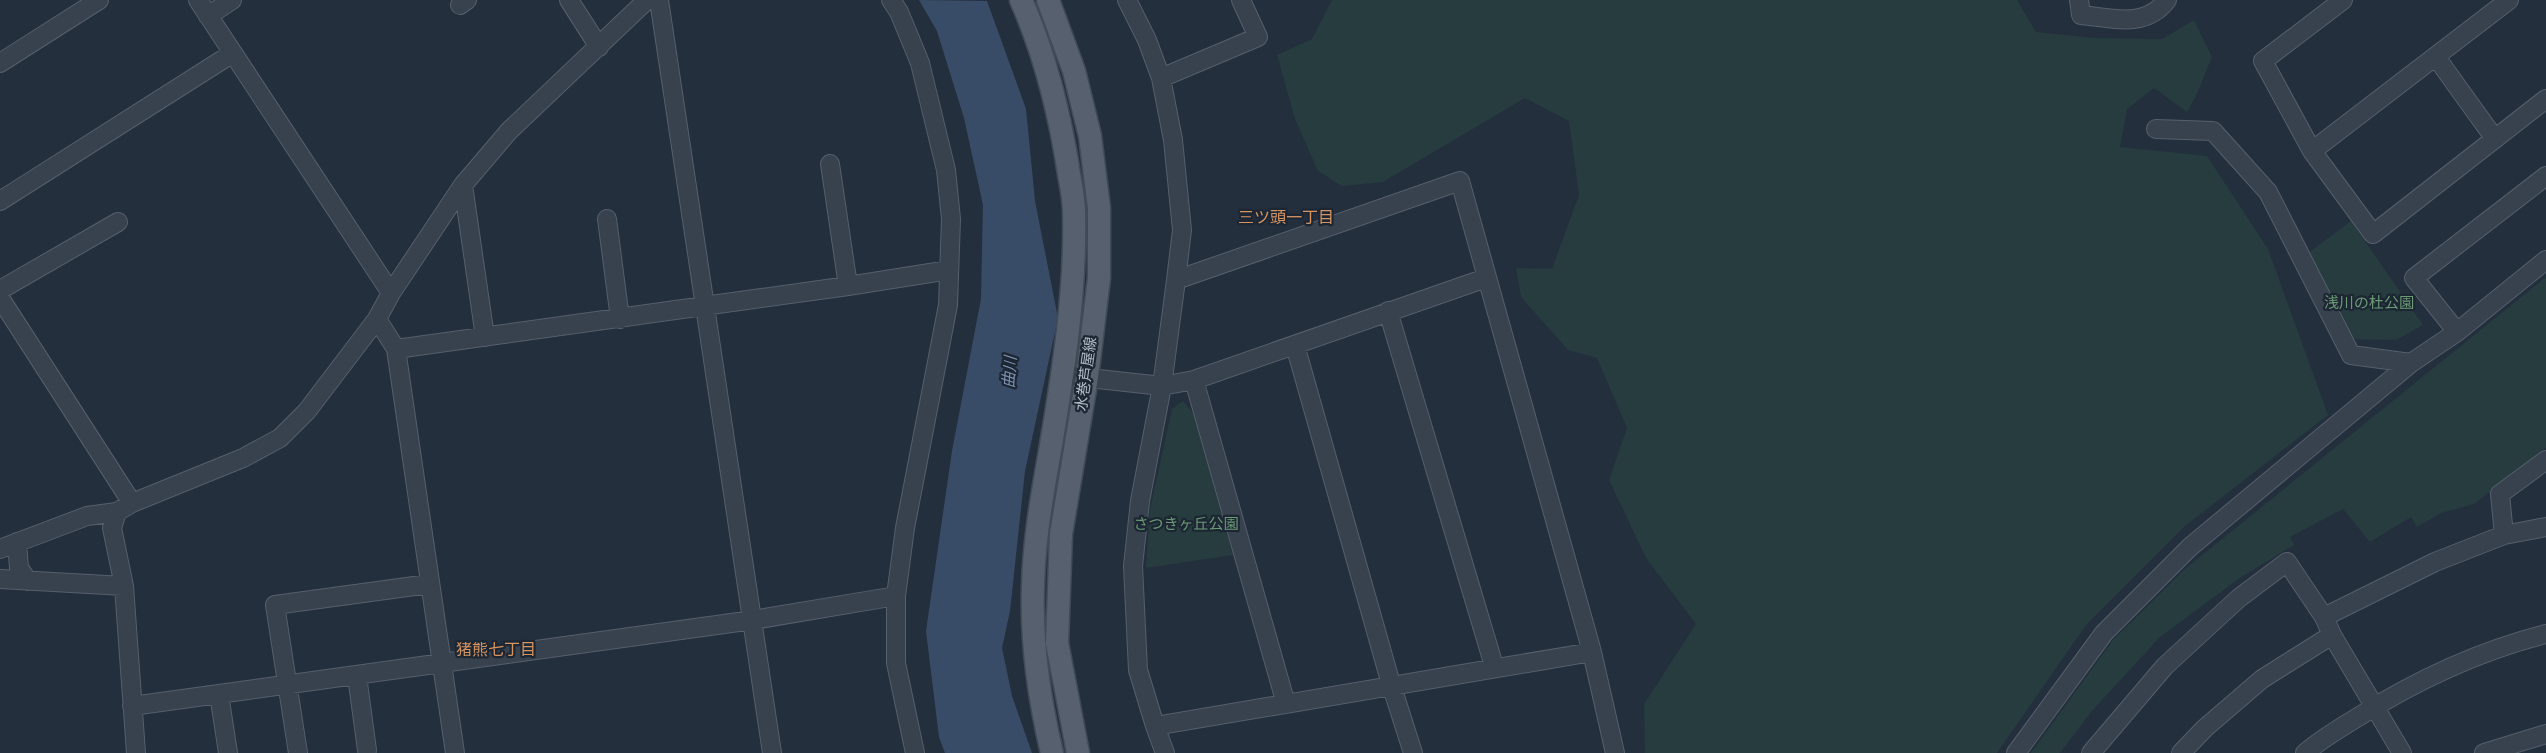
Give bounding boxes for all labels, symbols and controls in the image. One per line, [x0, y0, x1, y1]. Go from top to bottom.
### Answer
district label: 三ツ頭一丁目 [1238, 209, 1334, 229]
park label: 浅川の杜公園 [2324, 294, 2414, 314]
street label: 水巻芦屋線 [1073, 336, 1102, 413]
water label: 曲川 [1000, 353, 1022, 389]
park label: さつきヶ丘公園 [1133, 516, 1239, 535]
district label: 猪熊七丁目 [456, 641, 536, 661]

